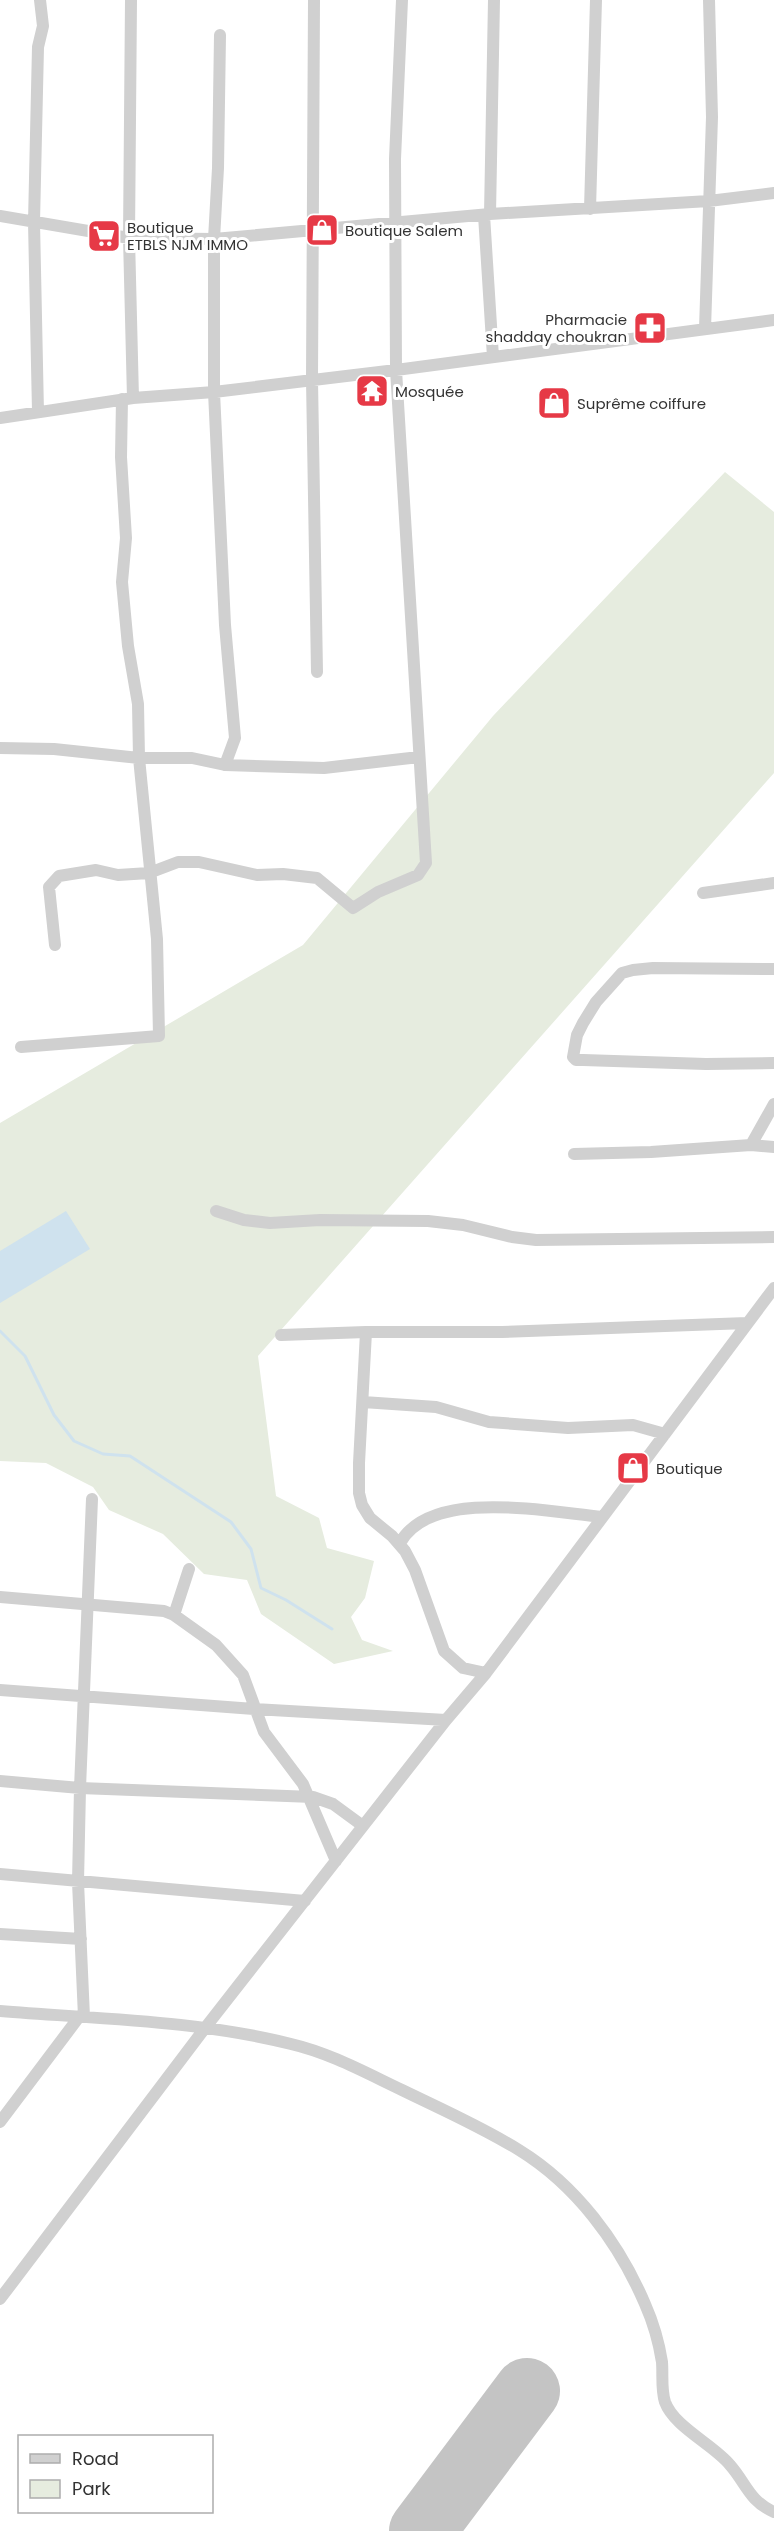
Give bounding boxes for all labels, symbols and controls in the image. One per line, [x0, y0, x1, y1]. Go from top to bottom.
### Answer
shop icon: Boutique Salem [304, 212, 340, 248]
place label: Boutique ETBLS NJM IMMO [127, 217, 248, 255]
supermarket icon: Boutique ETBLS NJM IMMO [86, 218, 122, 254]
place label: Boutique Salem [345, 220, 463, 241]
place label: Pharmacie shadday choukran [486, 309, 627, 347]
pharmacy icon: Pharmacie shadday choukran [632, 310, 668, 346]
temple icon: Mosquée [354, 373, 390, 409]
place label: Mosquée [395, 381, 464, 402]
shop icon: Suprême coiffure [536, 385, 572, 421]
place label: Suprême coiffure [577, 393, 706, 414]
shop icon: Boutique [615, 1450, 651, 1486]
place label: Boutique [656, 1458, 723, 1479]
legend [18, 2435, 213, 2513]
text: Road [72, 2446, 119, 2471]
text: Park [72, 2476, 111, 2501]

